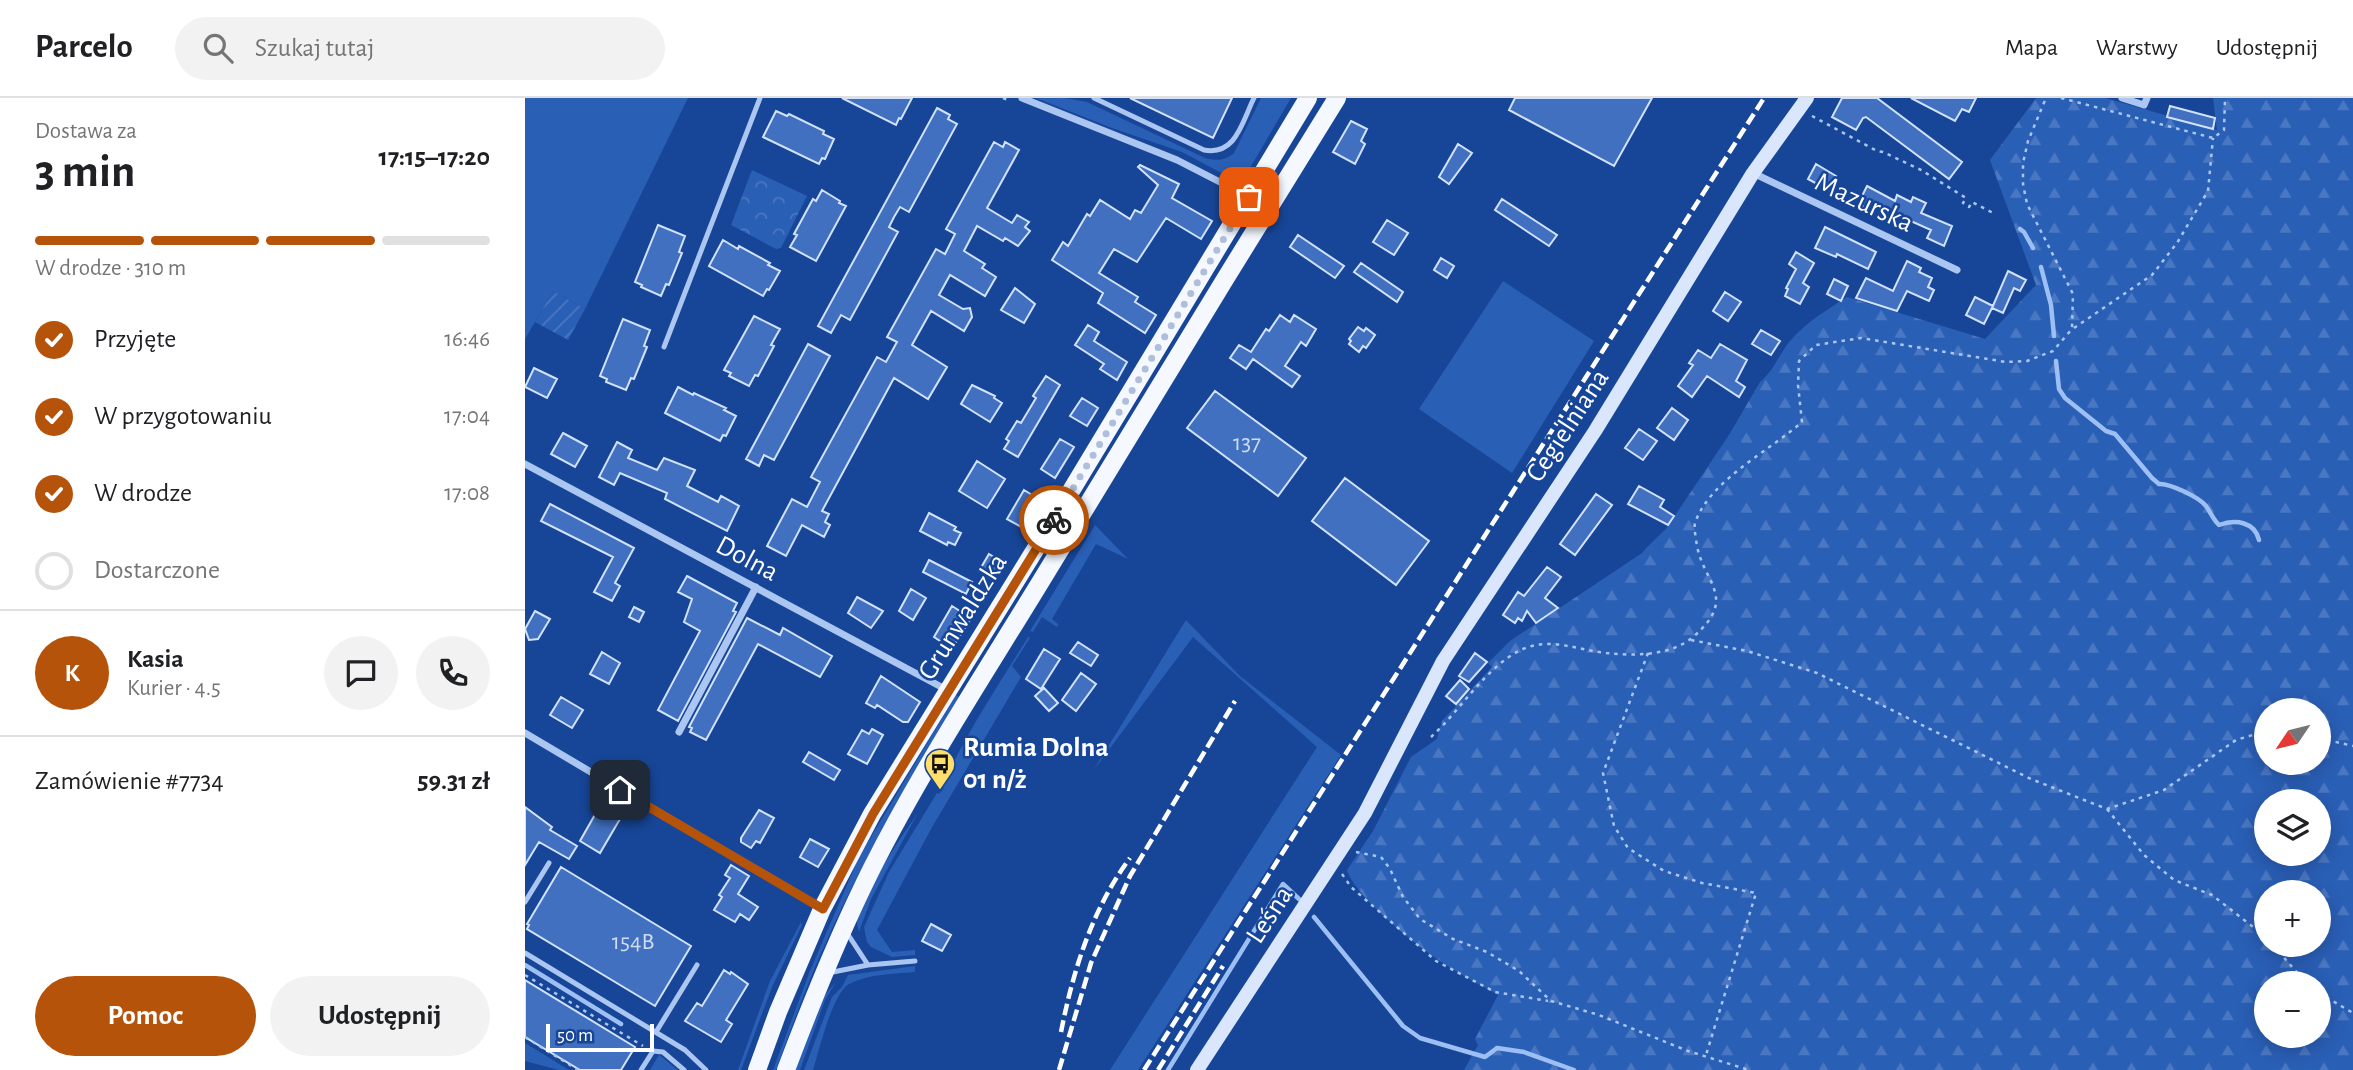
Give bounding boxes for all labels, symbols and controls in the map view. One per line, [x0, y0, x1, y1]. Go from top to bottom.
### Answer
search box [175, 17, 665, 80]
icon: search [199, 29, 237, 67]
text: Parcelo [35, 31, 133, 64]
text: Szukaj tutaj [255, 35, 374, 61]
text: Mapa [2005, 36, 2058, 60]
text: Warstwy [2096, 36, 2178, 60]
text: Udostępnij [2216, 36, 2318, 60]
text: Dostawa za [35, 120, 137, 143]
text: 17:15–17:20 [379, 144, 490, 170]
text: 3 min [35, 149, 135, 195]
pin [1219, 167, 1279, 227]
street label: Mazurska [1811, 168, 1917, 238]
icon: bag [1230, 178, 1268, 216]
text: W drodze · 310 m [35, 257, 186, 280]
icon: check [35, 321, 73, 359]
text: Przyjęte [94, 326, 176, 352]
text: 16:46 [444, 328, 490, 351]
street label: Cegielniana [1521, 365, 1615, 487]
icon: check [35, 398, 73, 436]
text: W przygotowaniu [94, 403, 272, 429]
text: 17:04 [444, 405, 490, 428]
house number: 137 [1233, 431, 1261, 455]
icon: check [35, 475, 73, 513]
text: W drodze [94, 480, 192, 506]
text: 17:08 [444, 482, 490, 505]
courier [1019, 485, 1089, 555]
icon: bike [1035, 501, 1073, 539]
street label: Dolna [711, 531, 783, 587]
street label: Grunwaldzka [913, 549, 1013, 685]
text: Dostarczone [94, 557, 220, 583]
button: chat [324, 636, 398, 710]
button: phone [416, 636, 490, 710]
text: Kasia [127, 646, 184, 672]
text: K [64, 660, 80, 686]
text: Kurier · 4.5 [127, 677, 221, 700]
north arrow [2254, 698, 2331, 775]
map controls [2254, 698, 2331, 1048]
place label: Rumia Dolna 01 n/ż [963, 734, 1109, 794]
bus stop icon: Rumia Dolna 01 n/ż [923, 747, 957, 791]
pin [590, 760, 650, 820]
text: Zamówienie #7734 [35, 768, 224, 794]
text: 59.31 zł [417, 768, 490, 794]
icon: home [601, 771, 639, 809]
button: layers [2254, 789, 2331, 866]
button: + [2254, 880, 2331, 957]
street label: Leśna [1241, 881, 1299, 949]
house number: 154B [612, 930, 654, 954]
button: − [2254, 971, 2331, 1048]
button: Pomoc [35, 976, 256, 1056]
button: Udostępnij [270, 976, 490, 1056]
scale bar [546, 1021, 655, 1053]
text: 50 m [557, 1026, 593, 1045]

